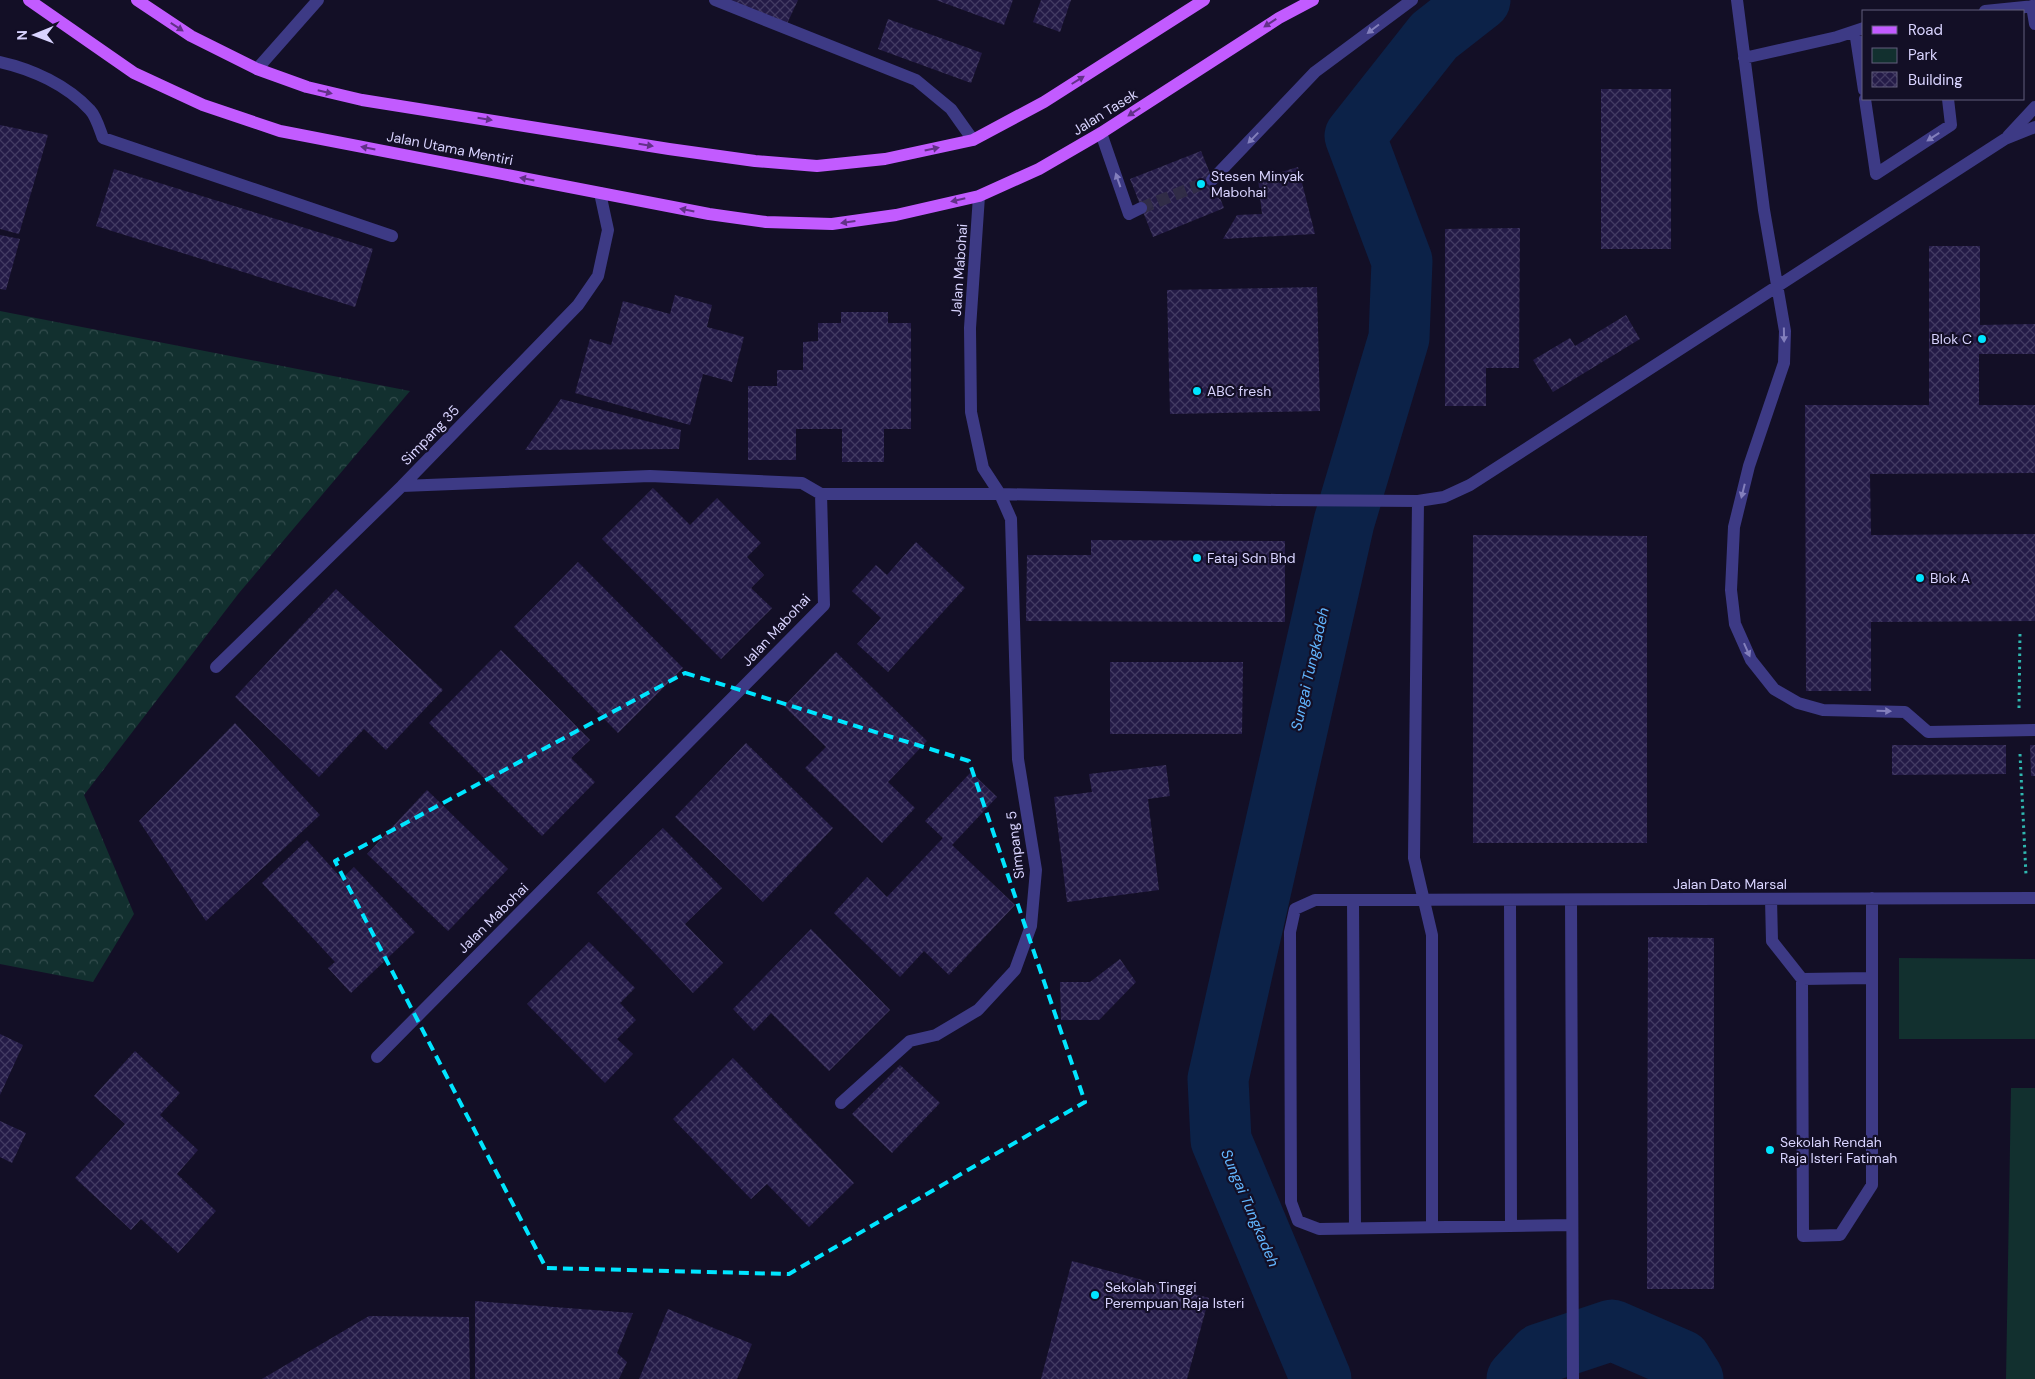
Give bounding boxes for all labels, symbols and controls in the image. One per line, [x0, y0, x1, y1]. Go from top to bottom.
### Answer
north arrow [10, 10, 60, 60]
legend [1862, 10, 2025, 100]
one-way arrow [1263, 18, 1277, 28]
text: Road [1908, 20, 1943, 40]
one-way arrow [171, 22, 184, 32]
one-way arrow [1366, 24, 1380, 34]
text: N [13, 30, 31, 40]
text: Park [1908, 45, 1938, 65]
text: Building [1908, 70, 1963, 90]
one-way arrow [1071, 75, 1085, 85]
street label: Jalan Tasek [1069, 85, 1141, 139]
one-way arrow [318, 88, 334, 96]
one-way arrow [1127, 107, 1141, 117]
one-way arrow [478, 116, 494, 124]
street label: Jalan Utama Mentiri [385, 127, 515, 169]
one-way arrow [1247, 131, 1259, 143]
one-way arrow [1926, 133, 1940, 142]
one-way arrow [638, 142, 654, 150]
one-way arrow [359, 143, 375, 151]
one-way arrow [925, 145, 940, 153]
place label: Stesen Minyak Mabohai [1211, 167, 1304, 201]
one-way arrow [1113, 173, 1121, 188]
one-way arrow [520, 175, 535, 183]
marker: Stesen Minyak Mabohai [1195, 178, 1207, 190]
one-way arrow [950, 197, 966, 205]
one-way arrow [679, 206, 694, 214]
one-way arrow [840, 218, 856, 226]
street label: Jalan Mabohai [947, 223, 971, 317]
one-way arrow [1780, 328, 1788, 344]
place label: Blok C [1931, 330, 1972, 348]
marker: Blok C [1976, 333, 1988, 345]
place label: ABC fresh [1207, 382, 1271, 400]
marker: ABC fresh [1191, 385, 1203, 397]
street label: Simpang 35 [397, 401, 463, 469]
one-way arrow [1739, 484, 1747, 499]
place label: Fataj Sdn Bhd [1207, 549, 1296, 567]
marker: Fataj Sdn Bhd [1191, 552, 1203, 564]
place label: Blok A [1930, 569, 1970, 587]
marker: Blok A [1914, 572, 1926, 584]
street label: Jalan Mabohai [738, 590, 814, 670]
water label: Sungai Tungkadeh [1286, 605, 1334, 733]
one-way arrow [1743, 643, 1751, 657]
one-way arrow [1876, 708, 1892, 716]
street label: Simpang 5 [1002, 810, 1028, 880]
street label: Jalan Dato Marsal [1673, 875, 1787, 893]
street label: Jalan Mabohai [454, 879, 532, 957]
place label: Sekolah Rendah Raja Isteri Fatimah [1780, 1133, 1897, 1167]
marker: Sekolah Rendah Raja Isteri Fatimah [1764, 1144, 1776, 1156]
water label: Sungai Tungkadeh [1216, 1146, 1284, 1270]
place label: Sekolah Tinggi Perempuan Raja Isteri [1105, 1278, 1244, 1312]
marker: Sekolah Tinggi Perempuan Raja Isteri [1089, 1289, 1101, 1301]

